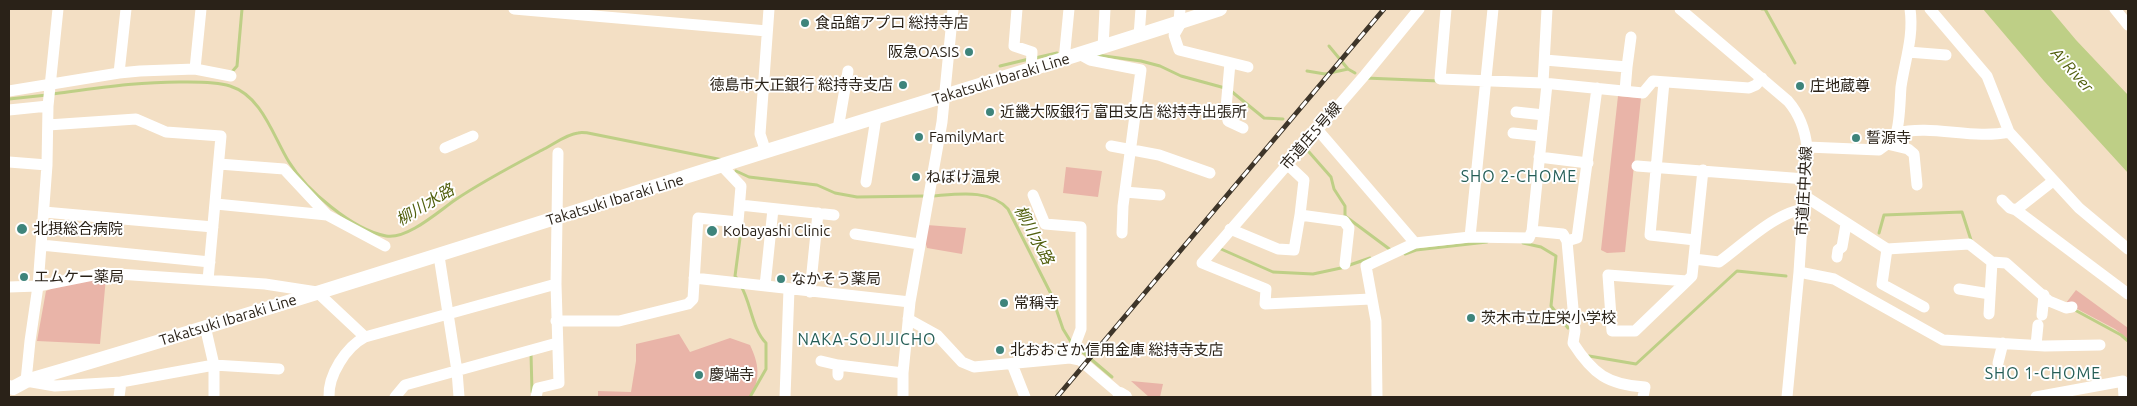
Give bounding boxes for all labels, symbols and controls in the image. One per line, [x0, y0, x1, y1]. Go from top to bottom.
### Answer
place label: 食品館アプロ 総持寺店 [815, 14, 968, 32]
marker: 食品館アプロ 総持寺店 [799, 17, 811, 29]
place label: 阪急OASIS [888, 43, 959, 61]
water label: Ai River [2047, 44, 2097, 96]
marker: 阪急OASIS [963, 46, 975, 58]
street label: Takatsuki Ibaraki Line [930, 50, 1072, 108]
place label: 徳島市大正銀行 総持寺支店 [710, 76, 893, 94]
place label: 庄地蔵尊 [1810, 77, 1870, 95]
marker: 徳島市大正銀行 総持寺支店 [897, 79, 909, 91]
marker: 庄地蔵尊 [1794, 80, 1806, 92]
street label: 市道庄5号線 [1277, 99, 1345, 173]
place label: 近畿大阪銀行 富田支店 総持寺出張所 [1000, 103, 1247, 121]
marker: 近畿大阪銀行 富田支店 総持寺出張所 [984, 106, 996, 118]
place label: FamilyMart [929, 128, 1004, 146]
place label: 誓源寺 [1866, 129, 1911, 147]
marker: FamilyMart [913, 131, 925, 143]
marker: 誓源寺 [1850, 132, 1862, 144]
street label: 市道庄中央線 [1793, 146, 1815, 236]
district label: SHO 2-CHOME [1459, 167, 1579, 187]
place label: ねぼけ温泉 [926, 168, 1001, 186]
street label: Takatsuki Ibaraki Line [544, 171, 686, 229]
marker: ねぼけ温泉 [910, 171, 922, 183]
water label: 柳川水路 [393, 180, 457, 230]
water label: 柳川水路 [1011, 202, 1057, 268]
place label: 北摂総合病院 [33, 220, 123, 238]
marker: 北摂総合病院 [15, 222, 29, 236]
place label: Kobayashi Clinic [723, 222, 830, 240]
marker: Kobayashi Clinic [705, 224, 719, 238]
place label: エムケー薬局 [34, 268, 124, 286]
place label: なかそう薬局 [791, 270, 881, 288]
marker: エムケー薬局 [18, 271, 30, 283]
marker: なかそう薬局 [775, 273, 787, 285]
street label: Takatsuki Ibaraki Line [157, 291, 299, 349]
place label: 常稱寺 [1014, 294, 1059, 312]
marker: 常稱寺 [998, 297, 1010, 309]
place label: 茨木市立庄栄小学校 [1481, 309, 1616, 327]
marker: 茨木市立庄栄小学校 [1465, 312, 1477, 324]
district label: NAKA-SOJIJICHO [796, 330, 938, 350]
place label: 北おおさか信用金庫 総持寺支店 [1010, 341, 1223, 359]
marker: 北おおさか信用金庫 総持寺支店 [994, 344, 1006, 356]
district label: SHO 1-CHOME [1983, 364, 2103, 384]
place label: 慶端寺 [709, 366, 754, 384]
marker: 慶端寺 [693, 369, 705, 381]

